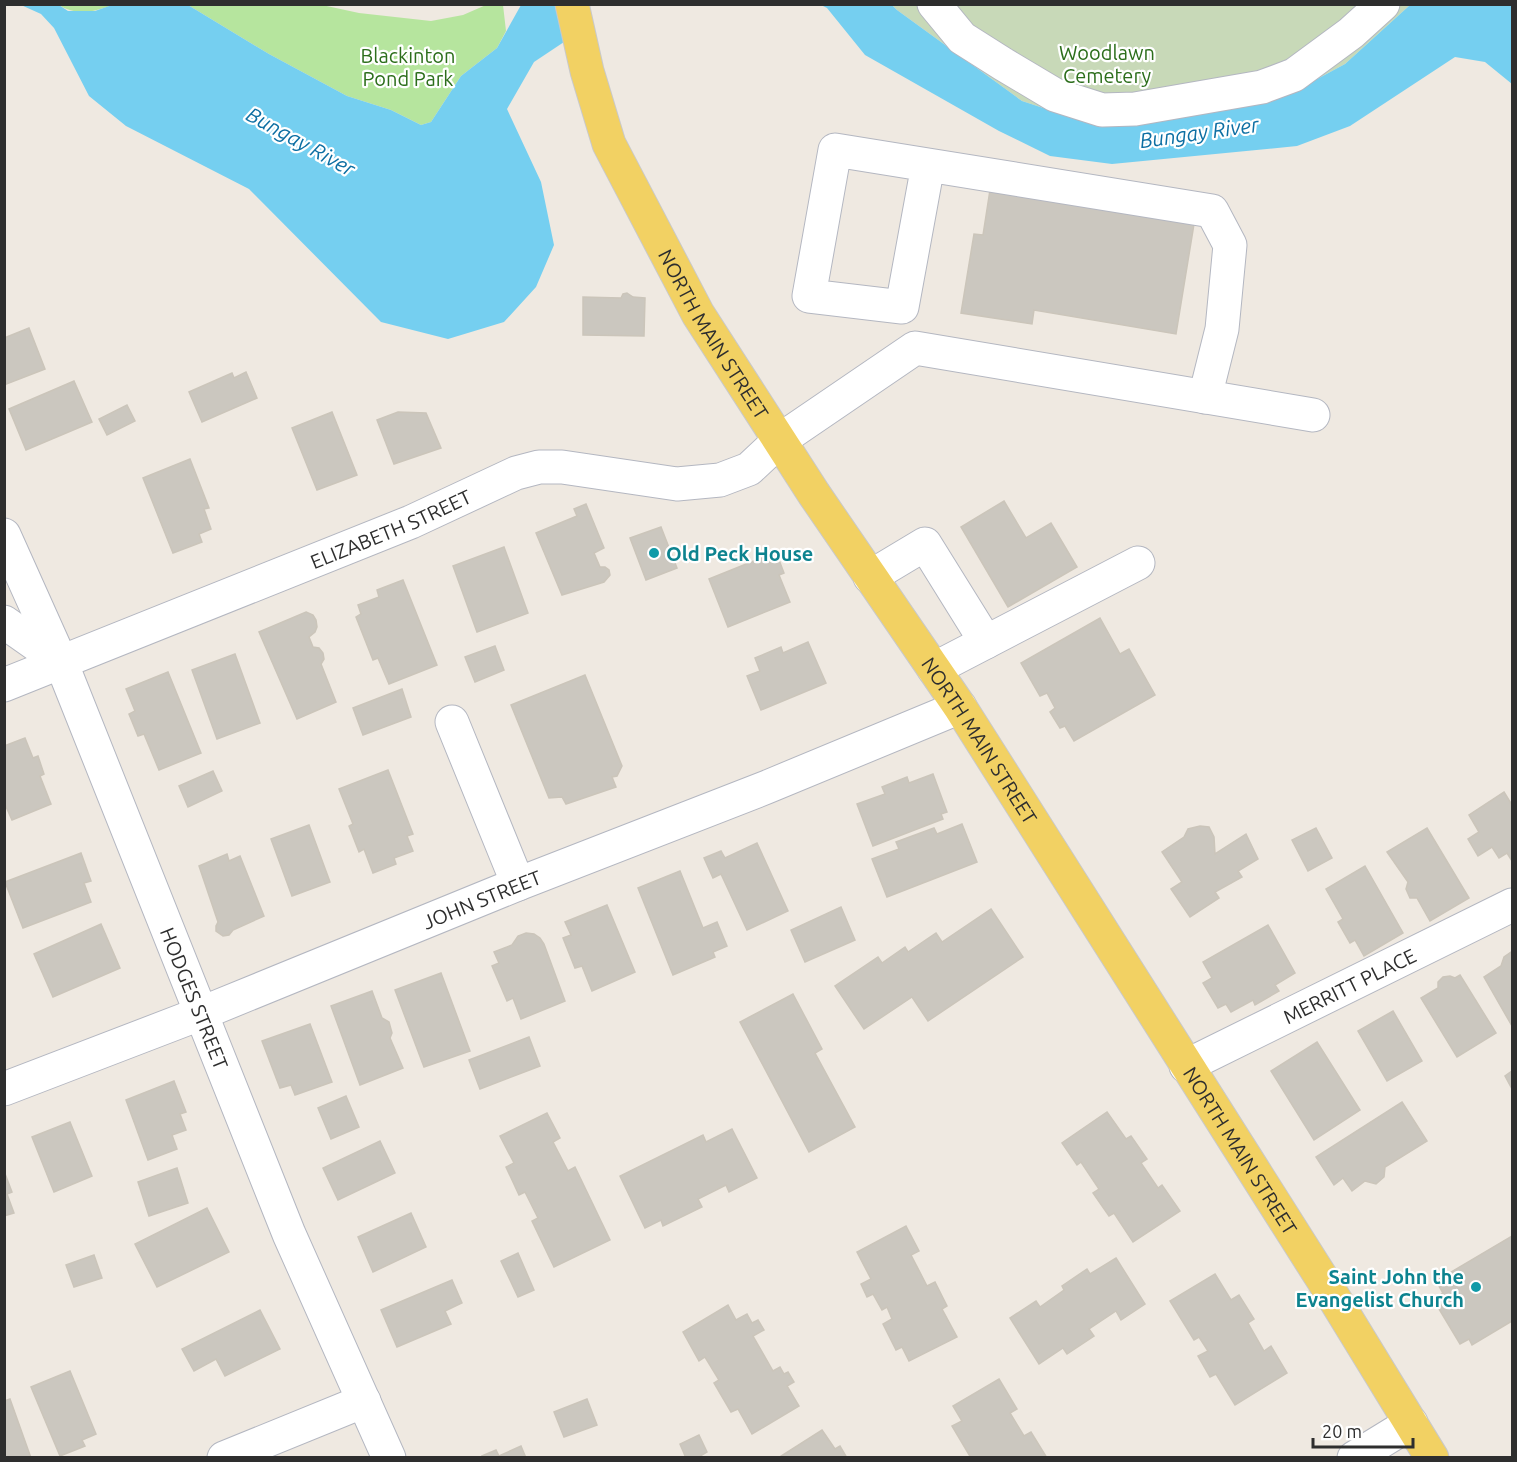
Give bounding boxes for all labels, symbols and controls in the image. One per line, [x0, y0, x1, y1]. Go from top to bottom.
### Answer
park label: Woodlawn Cemetery [1059, 41, 1155, 87]
park label: Blackinton Pond Park [361, 44, 455, 90]
water label: Bungay River [243, 101, 360, 181]
water label: Bungay River [1138, 112, 1261, 152]
street label: NORTH MAIN STREET [655, 245, 774, 423]
street label: ELIZABETH STREET [307, 484, 475, 573]
place label: Old Peck House [666, 542, 813, 565]
marker: Old Peck House [647, 546, 661, 560]
street label: NORTH MAIN STREET [918, 653, 1042, 828]
street label: JOHN STREET [419, 865, 544, 933]
street label: HODGES STREET [156, 924, 234, 1072]
street label: MERRITT PLACE [1279, 943, 1419, 1028]
street label: NORTH MAIN STREET [1179, 1062, 1302, 1238]
place label: Saint John the Evangelist Church [1296, 1265, 1464, 1311]
marker: Saint John the Evangelist Church [1469, 1280, 1483, 1294]
scale bar [1313, 1411, 1414, 1449]
text: 20 m [1322, 1421, 1362, 1441]

